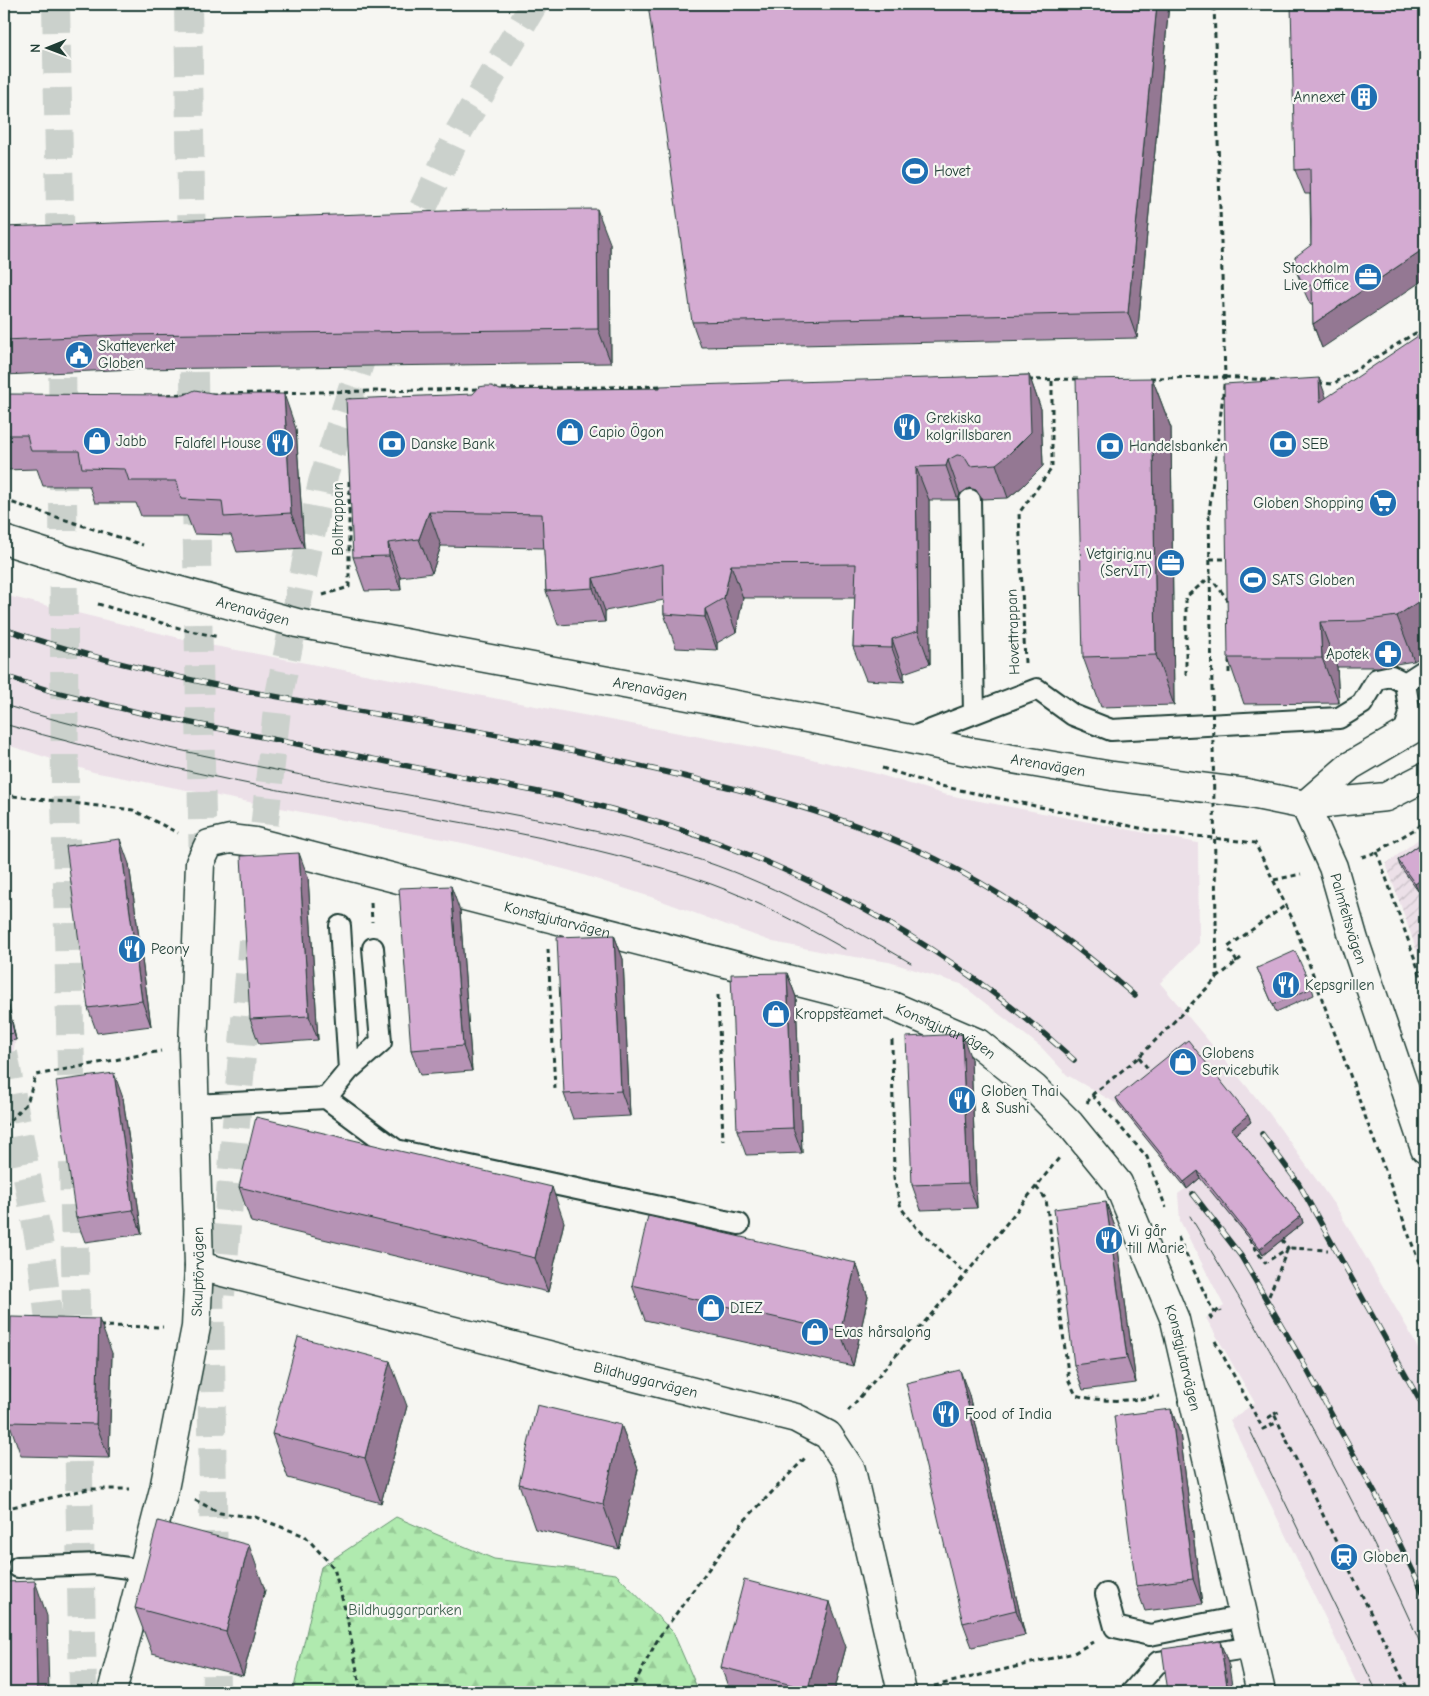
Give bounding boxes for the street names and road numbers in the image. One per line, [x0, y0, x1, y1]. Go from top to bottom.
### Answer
street label: Bolltrappan [329, 482, 347, 556]
street label: Hovettrappan [1003, 589, 1023, 675]
street label: Arenavägen [214, 592, 292, 630]
street label: Arenavägen [612, 673, 689, 705]
street label: Arenavägen [1009, 750, 1087, 780]
street label: Palmfeltsvägen [1326, 871, 1371, 967]
street label: Konstgjutarvägen [502, 898, 612, 942]
street label: Konstgjutarvägen [893, 1000, 999, 1063]
street label: Skulptörvägen [188, 1227, 208, 1317]
street label: Konstgjutarvägen [1161, 1302, 1205, 1413]
street label: Bildhuggarvägen [592, 1358, 700, 1402]

